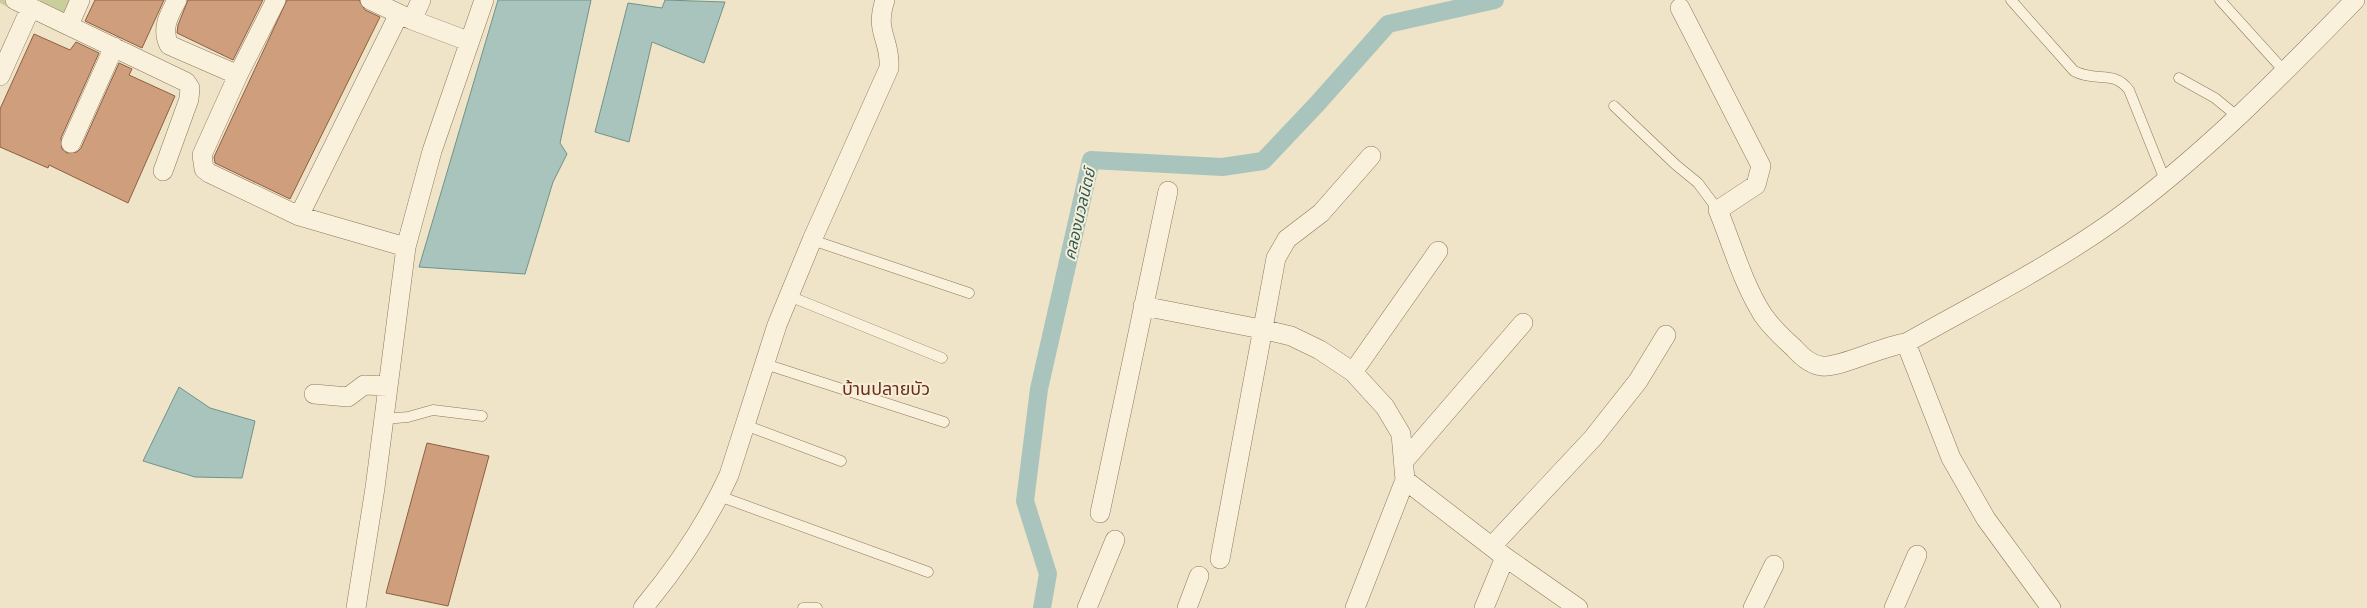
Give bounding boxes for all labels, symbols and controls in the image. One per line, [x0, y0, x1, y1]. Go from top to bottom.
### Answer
water label: คลองนวลนิตย์ [1059, 163, 1100, 262]
district label: บ้านปลายบัว [842, 377, 930, 400]

